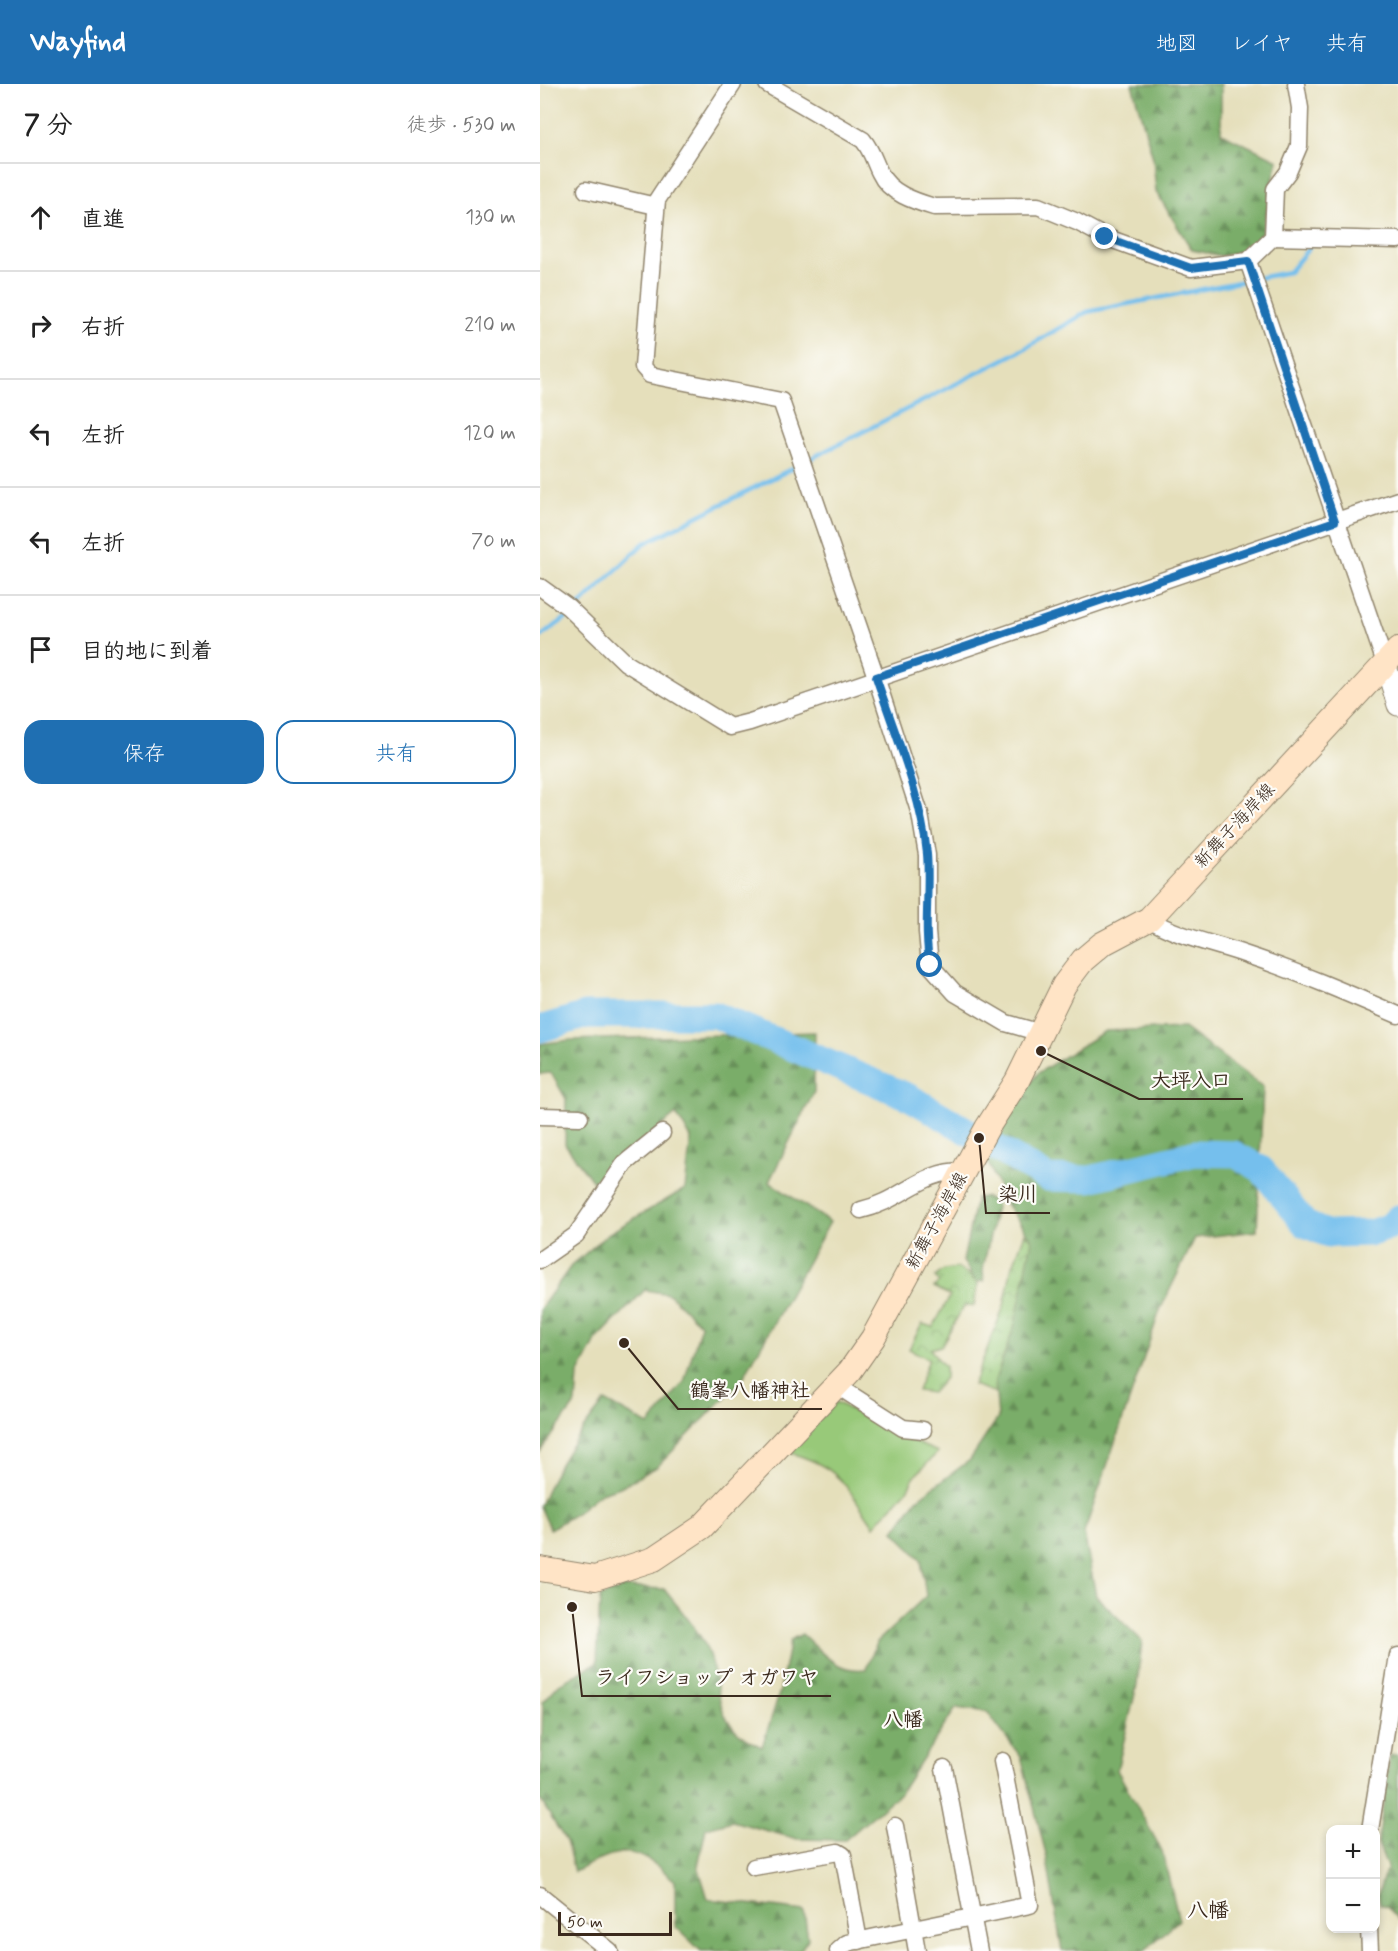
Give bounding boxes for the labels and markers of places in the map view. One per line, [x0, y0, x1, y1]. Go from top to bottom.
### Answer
callout: 大坪入口 [1139, 1061, 1243, 1099]
callout: 染川 [986, 1175, 1050, 1213]
callout: 鶴峯八幡神社 [678, 1371, 822, 1409]
callout: ライフショップ オガワヤ [582, 1658, 831, 1696]

